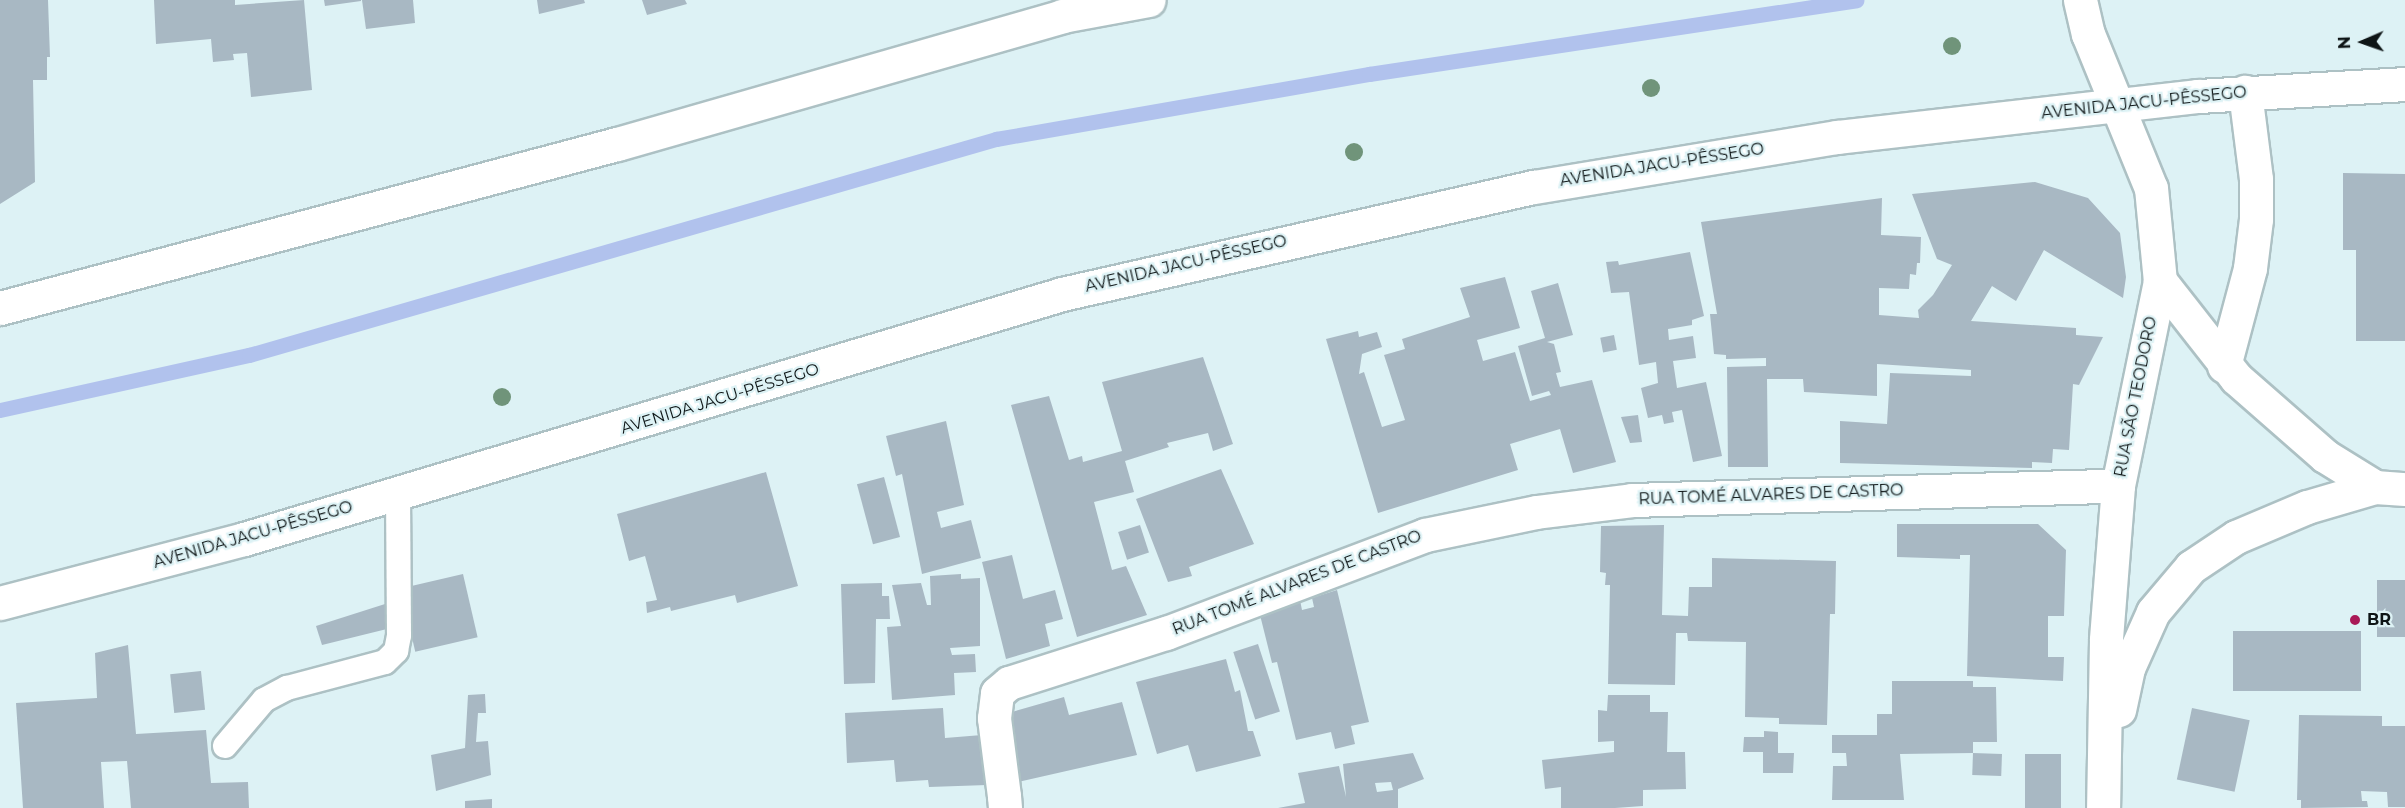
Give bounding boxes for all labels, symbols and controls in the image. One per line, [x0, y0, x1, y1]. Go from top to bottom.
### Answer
north arrow [2333, 12, 2393, 72]
text: N [2335, 36, 2354, 49]
street label: AVENIDA JACU-PÊSSEGO [2040, 83, 2248, 123]
street label: AVENIDA JACU-PÊSSEGO [1559, 139, 1765, 191]
street label: AVENIDA JACU-PÊSSEGO [1083, 231, 1289, 297]
street label: RUA SÃO TEODORO [2111, 315, 2161, 479]
street label: AVENIDA JACU-PÊSSEGO [618, 360, 822, 438]
street label: RUA TOMÉ ALVARES DE CASTRO [1638, 481, 1904, 509]
street label: AVENIDA JACU-PÊSSEGO [151, 497, 355, 573]
street label: RUA TOMÉ ALVARES DE CASTRO [1170, 527, 1424, 639]
place label: BR [2367, 610, 2391, 630]
marker: BR [2348, 613, 2362, 627]

